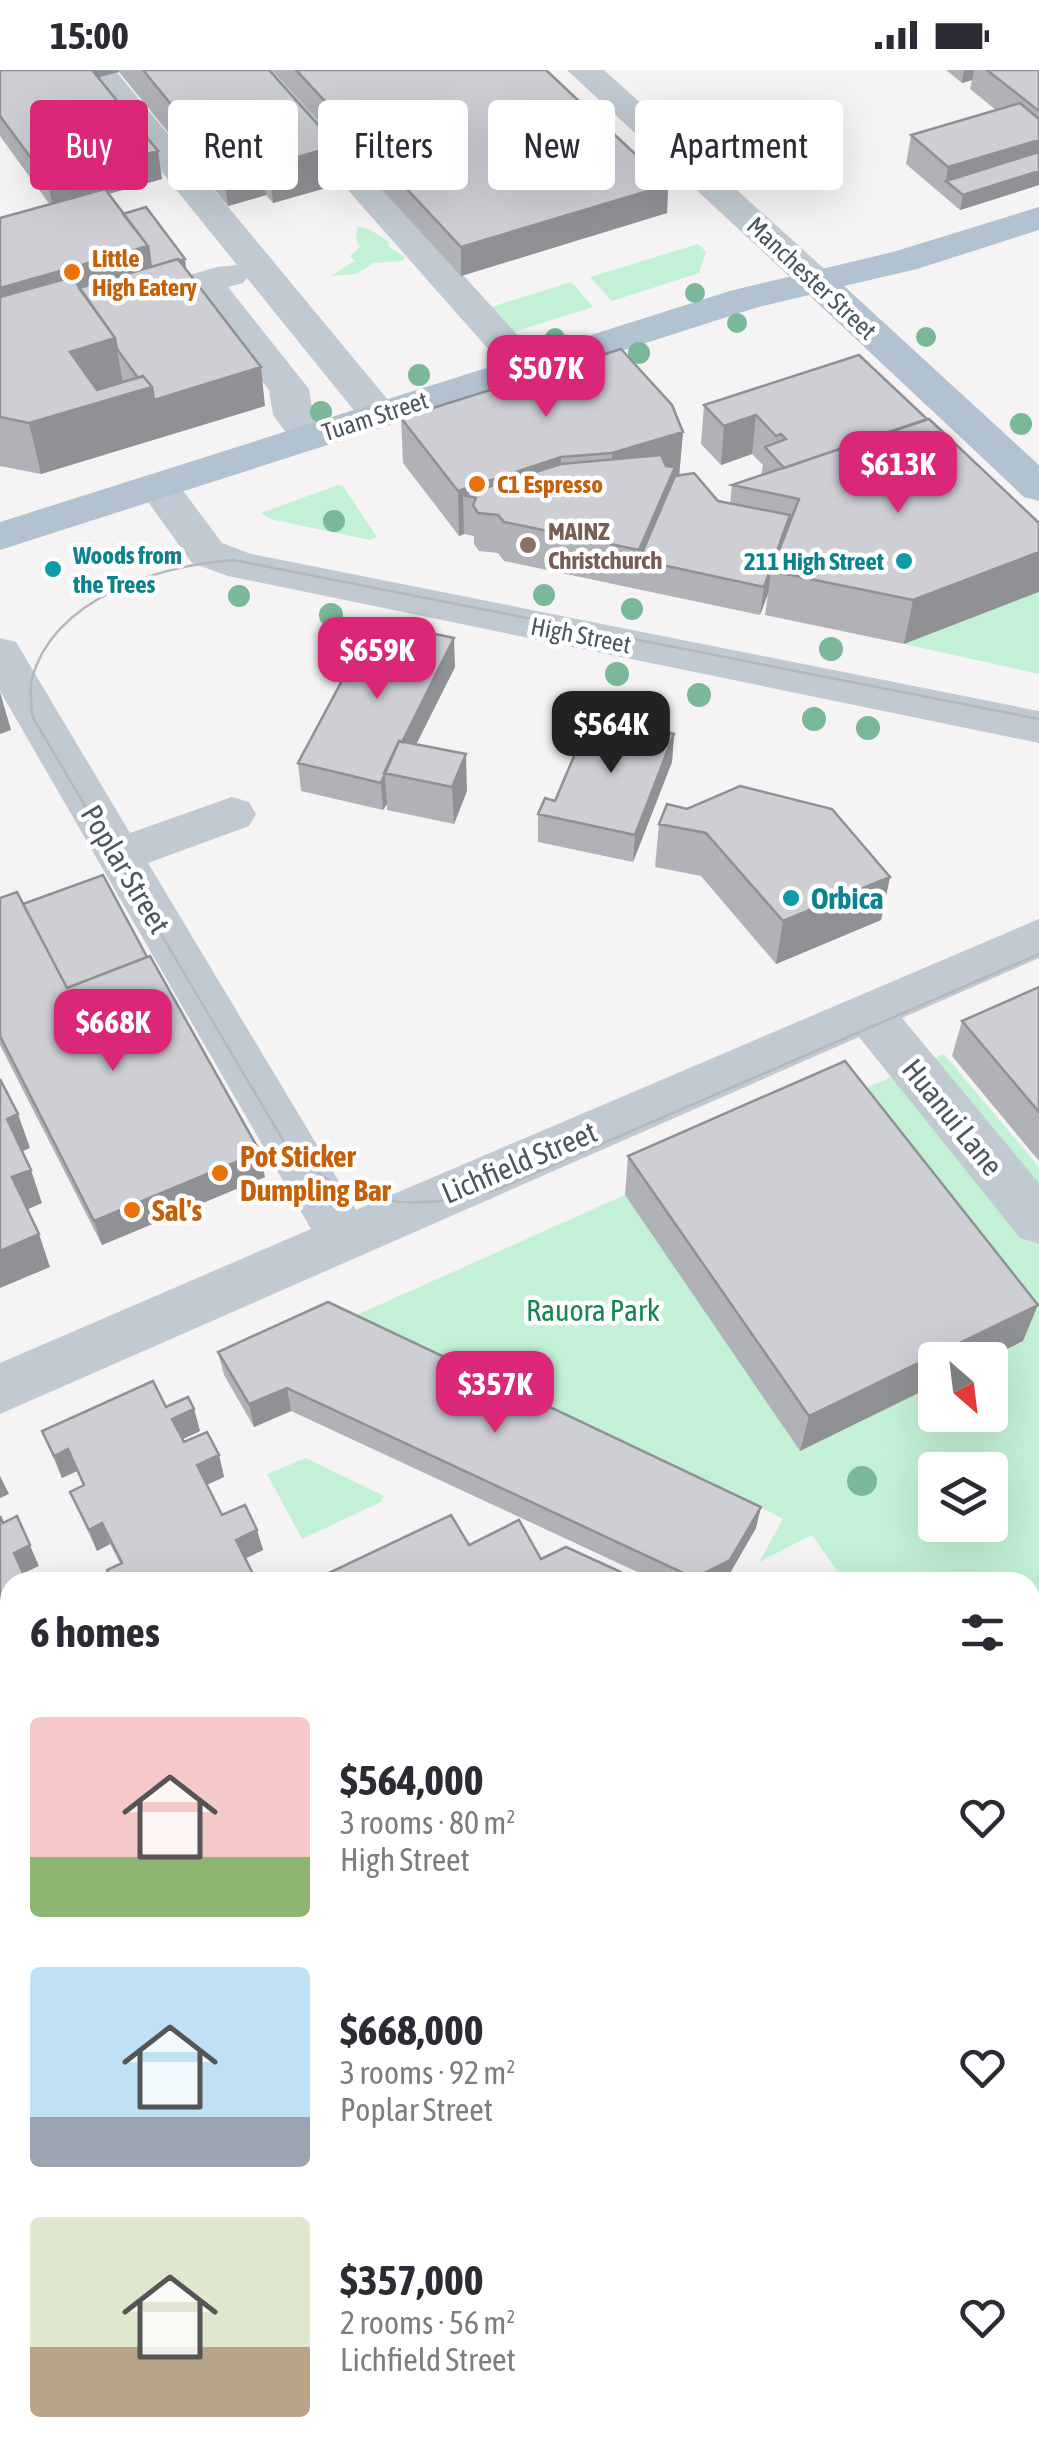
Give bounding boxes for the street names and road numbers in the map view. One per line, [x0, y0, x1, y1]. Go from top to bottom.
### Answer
street label: Manchester Street [742, 211, 882, 345]
street label: Tuam Street [319, 386, 431, 446]
street label: High Street [529, 612, 633, 658]
street label: Poplar Street [74, 799, 178, 939]
street label: Huanui Lane [896, 1052, 1010, 1182]
street label: Lichfield Street [437, 1114, 601, 1210]

